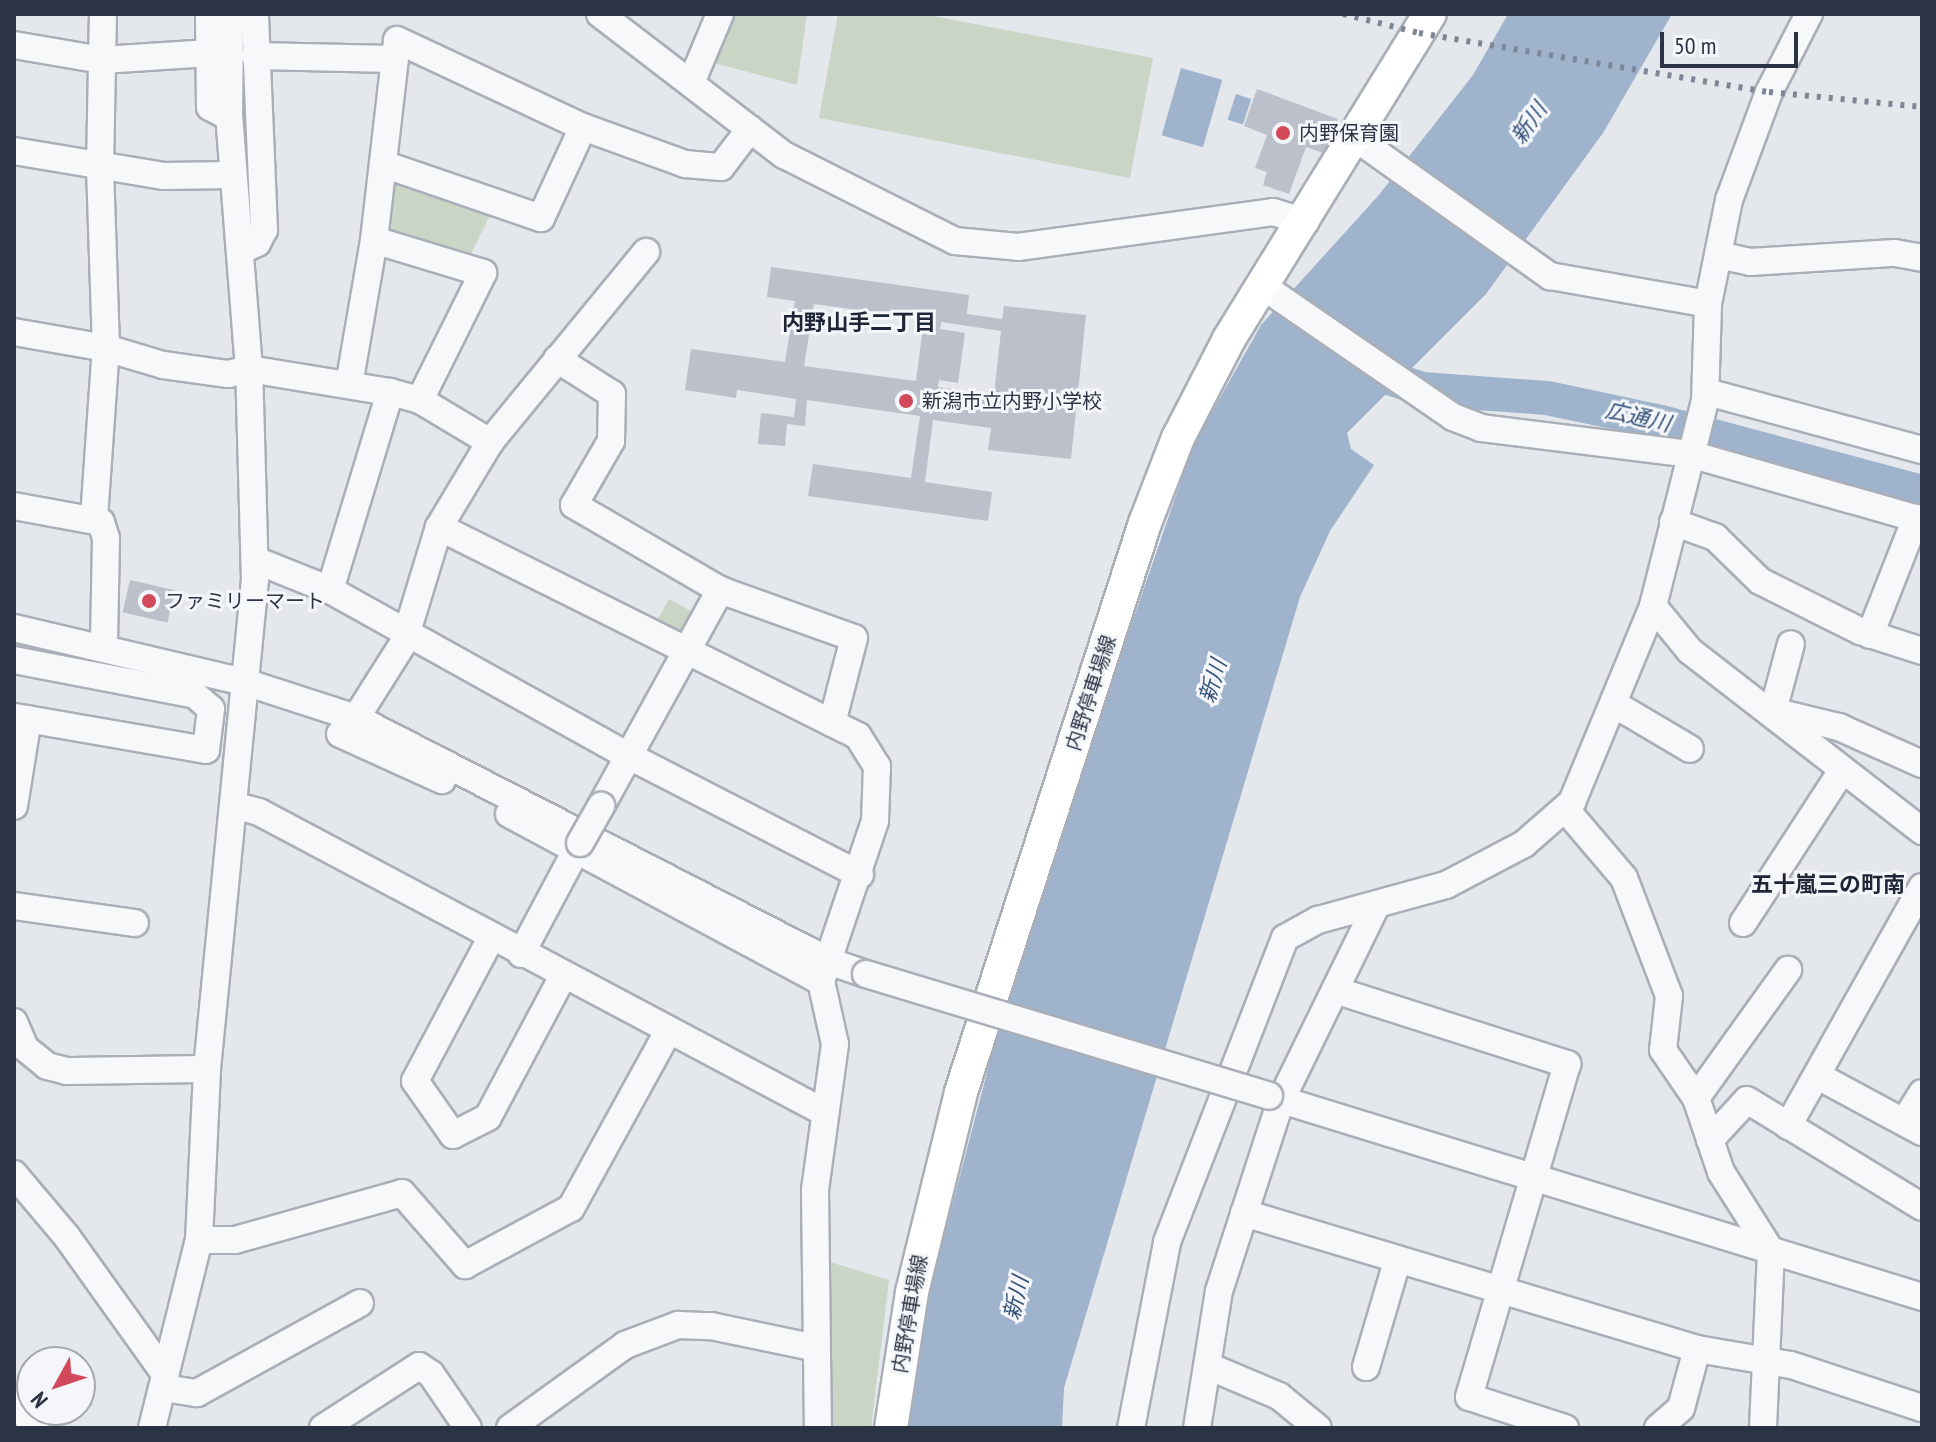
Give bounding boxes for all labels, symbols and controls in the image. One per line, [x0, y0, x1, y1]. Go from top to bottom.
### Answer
scale bar [1664, 16, 1802, 66]
text: 50 m [1674, 30, 1716, 61]
water label: 新川 [1506, 97, 1552, 149]
place label: 内野保育園 [1299, 121, 1399, 145]
marker: 内野保育園 [1274, 124, 1292, 142]
district label: 内野山手二丁目 [782, 310, 936, 336]
place label: 新潟市立内野小学校 [922, 389, 1102, 413]
marker: 新潟市立内野小学校 [897, 392, 915, 410]
water label: 広通川 [1603, 397, 1673, 437]
place label: ファミリーマート [165, 589, 325, 613]
marker: ファミリーマート [140, 592, 158, 610]
street label: 内野停車場線 [1061, 632, 1121, 754]
water label: 新川 [1194, 656, 1232, 706]
district label: 五十嵐三の町南 [1751, 872, 1905, 898]
street label: 内野停車場線 [888, 1253, 932, 1375]
water label: 新川 [998, 1274, 1034, 1322]
north arrow [16, 1346, 96, 1426]
text: N [25, 1387, 54, 1414]

